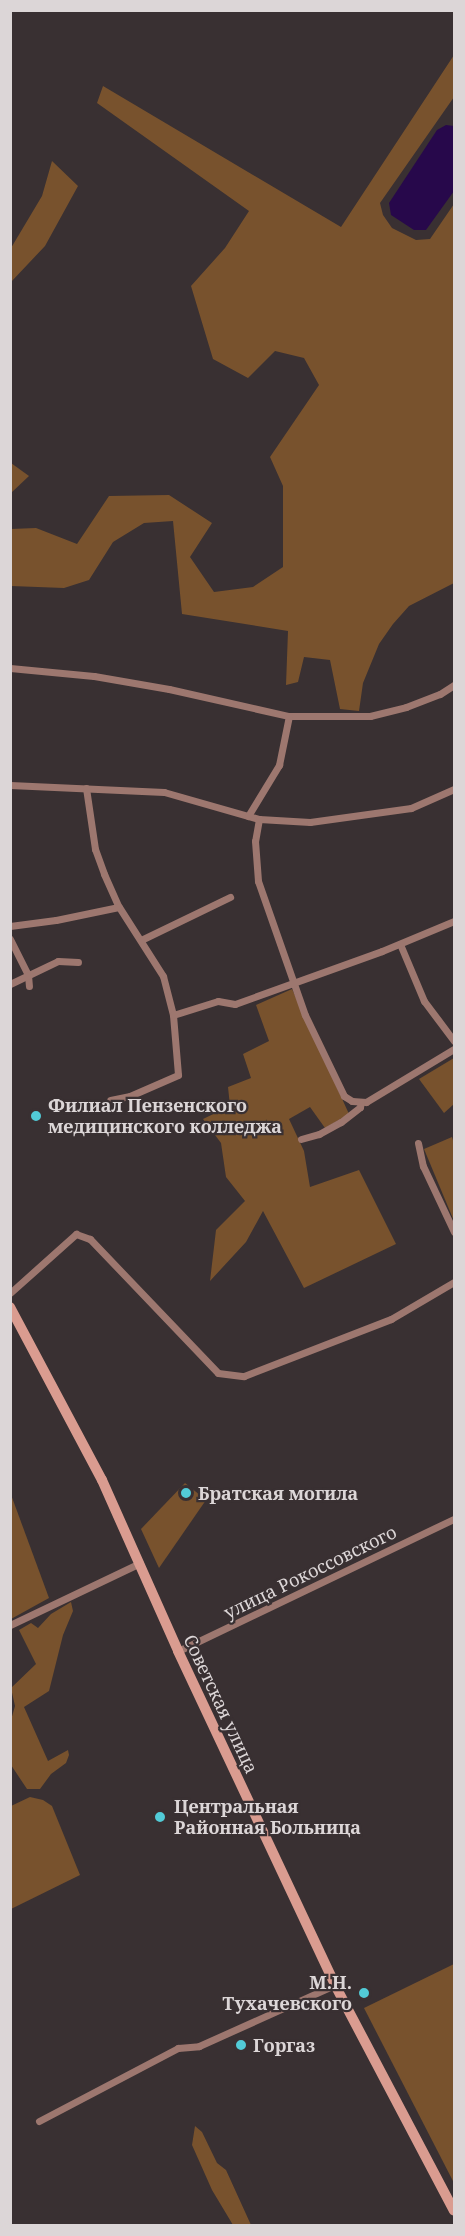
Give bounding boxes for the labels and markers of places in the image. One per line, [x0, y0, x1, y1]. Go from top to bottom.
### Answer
place label: Филиал Пензенского медицинского колледжа [48, 1095, 282, 1138]
marker: Филиал Пензенского медицинского колледжа [29, 1109, 43, 1123]
place label: Братская могила [198, 1482, 358, 1504]
marker: Братская могила [179, 1486, 193, 1500]
place label: Центральная Районная Больница [174, 1796, 361, 1838]
marker: Центральная Районная Больница [151, 1808, 169, 1826]
place label: М.Н. Тухачевского [222, 1972, 352, 2014]
marker: М.Н. Тухачевского [357, 1986, 371, 2000]
place label: Горгаз [253, 2034, 315, 2056]
marker: Горгаз [234, 2038, 248, 2052]

